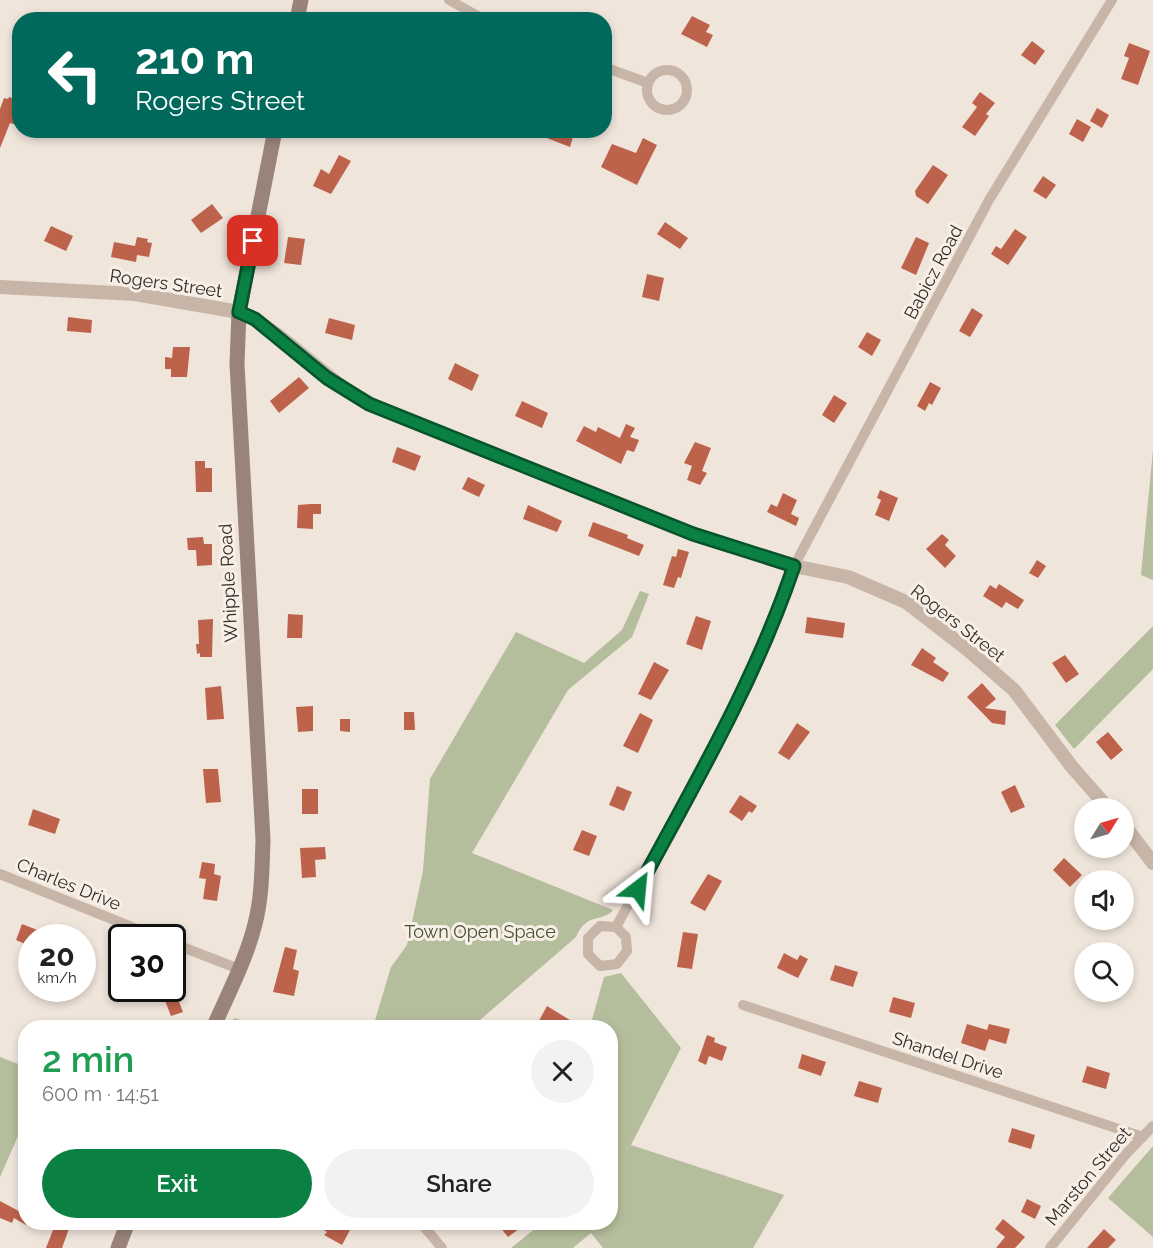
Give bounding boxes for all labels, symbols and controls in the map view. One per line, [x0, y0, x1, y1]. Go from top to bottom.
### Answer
text: 210 m [135, 35, 254, 84]
icon: left [36, 36, 114, 114]
text: Rogers Street [135, 85, 305, 116]
pin [227, 215, 278, 266]
street label: Babicz Road [899, 221, 967, 323]
icon: arrive [236, 224, 269, 257]
street label: Rogers Street [108, 265, 224, 301]
street label: Whipple Road [214, 523, 242, 643]
street label: Rogers Street [907, 580, 1009, 666]
north arrow [1074, 798, 1134, 858]
map controls [1074, 798, 1134, 1002]
street label: Charles Drive [14, 854, 125, 915]
position arrow [606, 857, 670, 921]
button: sound [1074, 870, 1134, 930]
park label: Town Open Space [404, 921, 556, 942]
speed limit sign: 30 [108, 924, 186, 1002]
text: 20 [39, 938, 75, 973]
button: search [1074, 942, 1134, 1002]
text: km/h [37, 969, 77, 987]
street label: Shandel Drive [890, 1027, 1007, 1083]
text: 2 min [42, 1038, 134, 1080]
button: close [531, 1040, 594, 1103]
text: 600 m · 14:51 [42, 1082, 159, 1106]
street label: Marston Street [1041, 1122, 1135, 1230]
button: Exit [42, 1149, 312, 1218]
button: Share [324, 1149, 594, 1218]

